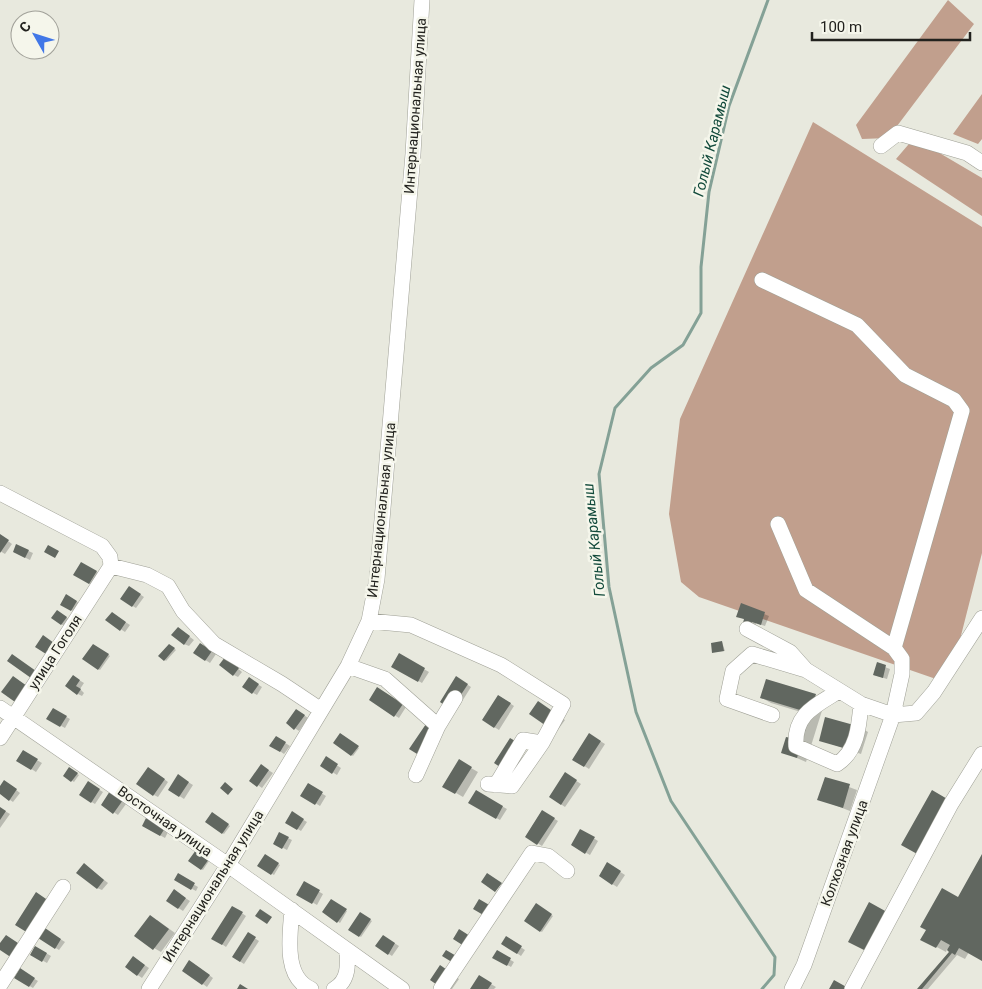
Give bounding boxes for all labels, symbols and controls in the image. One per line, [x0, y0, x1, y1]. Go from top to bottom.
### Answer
north arrow [10, 10, 60, 60]
scale bar [812, 10, 970, 42]
text: С [16, 18, 34, 35]
street label: Интернациональная улица [401, 18, 429, 194]
text: 100 m [820, 18, 862, 36]
water label: Голый Карамыш [689, 83, 735, 199]
street label: Интернациональная улица [364, 422, 398, 598]
water label: Голый Карамыш [579, 482, 609, 598]
street label: улица Гоголя [25, 612, 85, 692]
street label: Восточная улица [115, 783, 215, 859]
street label: Колхозная улица [817, 798, 871, 908]
street label: Интернациональная улица [160, 807, 266, 965]

